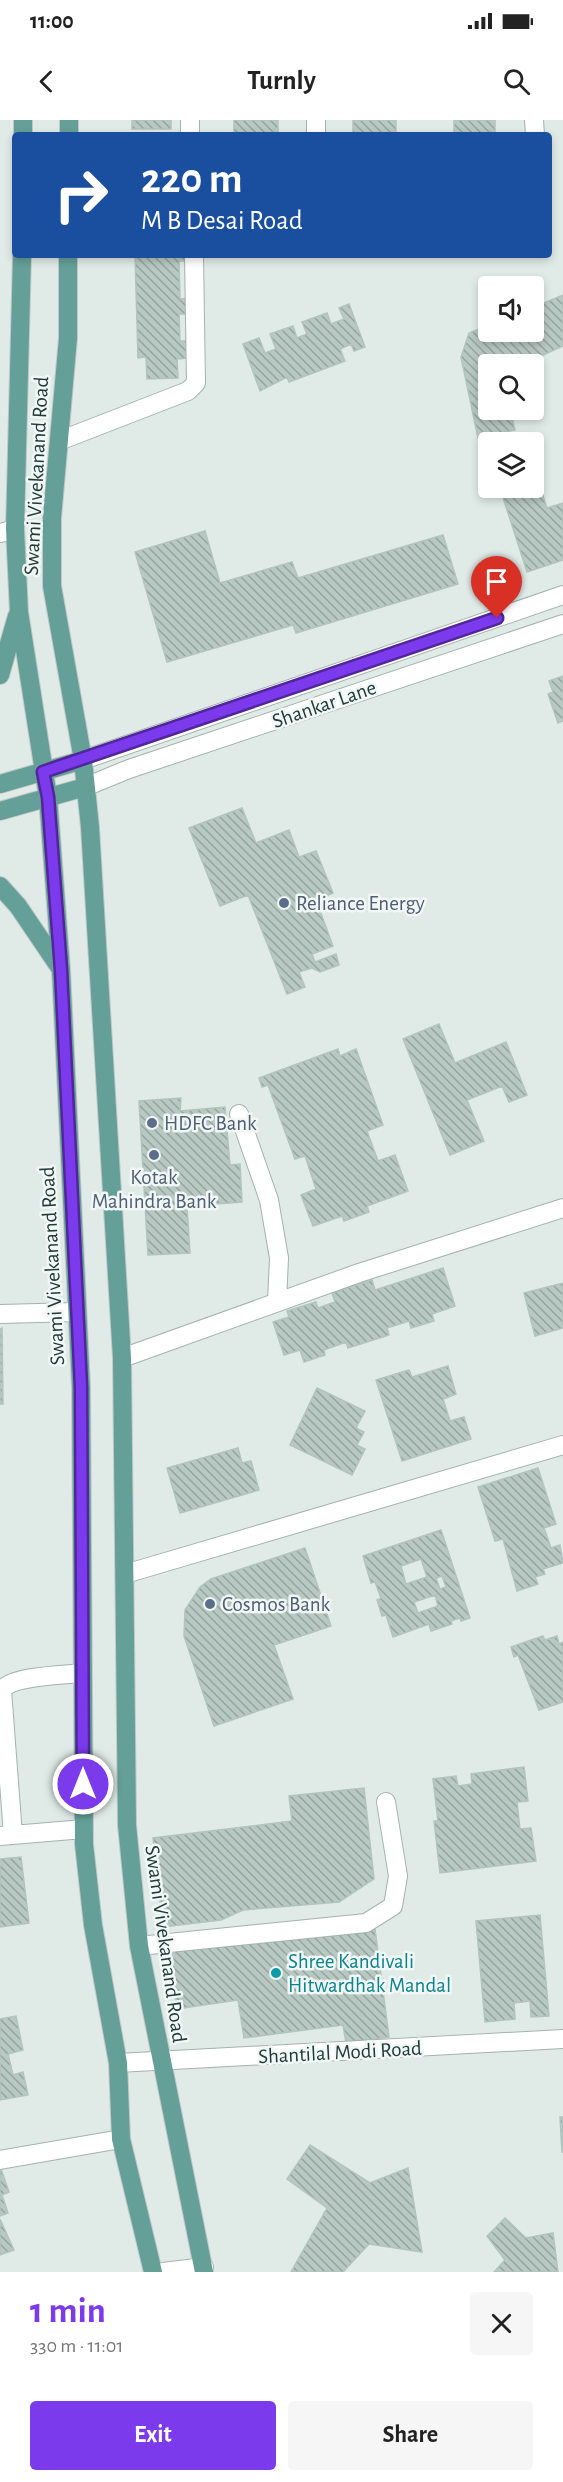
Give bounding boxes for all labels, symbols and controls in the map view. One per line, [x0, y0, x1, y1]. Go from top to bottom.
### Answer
text: 11:00 [30, 10, 74, 32]
icon: back [30, 65, 63, 98]
icon: search [500, 65, 533, 98]
text: Turnly [247, 67, 316, 94]
icon: right [42, 156, 120, 234]
text: 220 m [141, 158, 243, 200]
text: M B Desai Road [141, 207, 303, 234]
map controls [478, 276, 544, 498]
button: sound [478, 276, 544, 342]
button: search [478, 354, 544, 420]
street label: Swami Vivekanand Road [21, 376, 52, 576]
button: layers [478, 432, 544, 498]
pin [471, 556, 522, 618]
icon: arrive [480, 565, 513, 598]
street label: Shankar Lane [269, 677, 379, 732]
place label: Reliance Energy [296, 893, 425, 914]
marker: Reliance Energy [277, 896, 291, 910]
place label: HDFC Bank [164, 1113, 257, 1134]
marker: HDFC Bank [145, 1116, 159, 1130]
marker: Kotak Mahindra Bank [147, 1148, 161, 1162]
street label: Swami Vivekanand Road [37, 1166, 68, 1366]
place label: Kotak Mahindra Bank [92, 1167, 217, 1212]
place label: Cosmos Bank [222, 1594, 331, 1615]
marker: Cosmos Bank [203, 1597, 217, 1611]
position arrow [51, 1752, 115, 1816]
street label: Swami Vivekanand Road [141, 1844, 190, 2044]
place label: Shree Kandivali Hitwardhak Mandal [288, 1951, 451, 1996]
marker: Shree Kandivali Hitwardhak Mandal [269, 1966, 283, 1980]
street label: Shantilal Modi Road [258, 2038, 423, 2067]
button: close [470, 2292, 533, 2355]
text: 1 min [30, 2293, 106, 2329]
text: 330 m · 11:01 [30, 2336, 123, 2356]
button: Exit [30, 2401, 276, 2470]
button: Share [288, 2401, 533, 2470]

